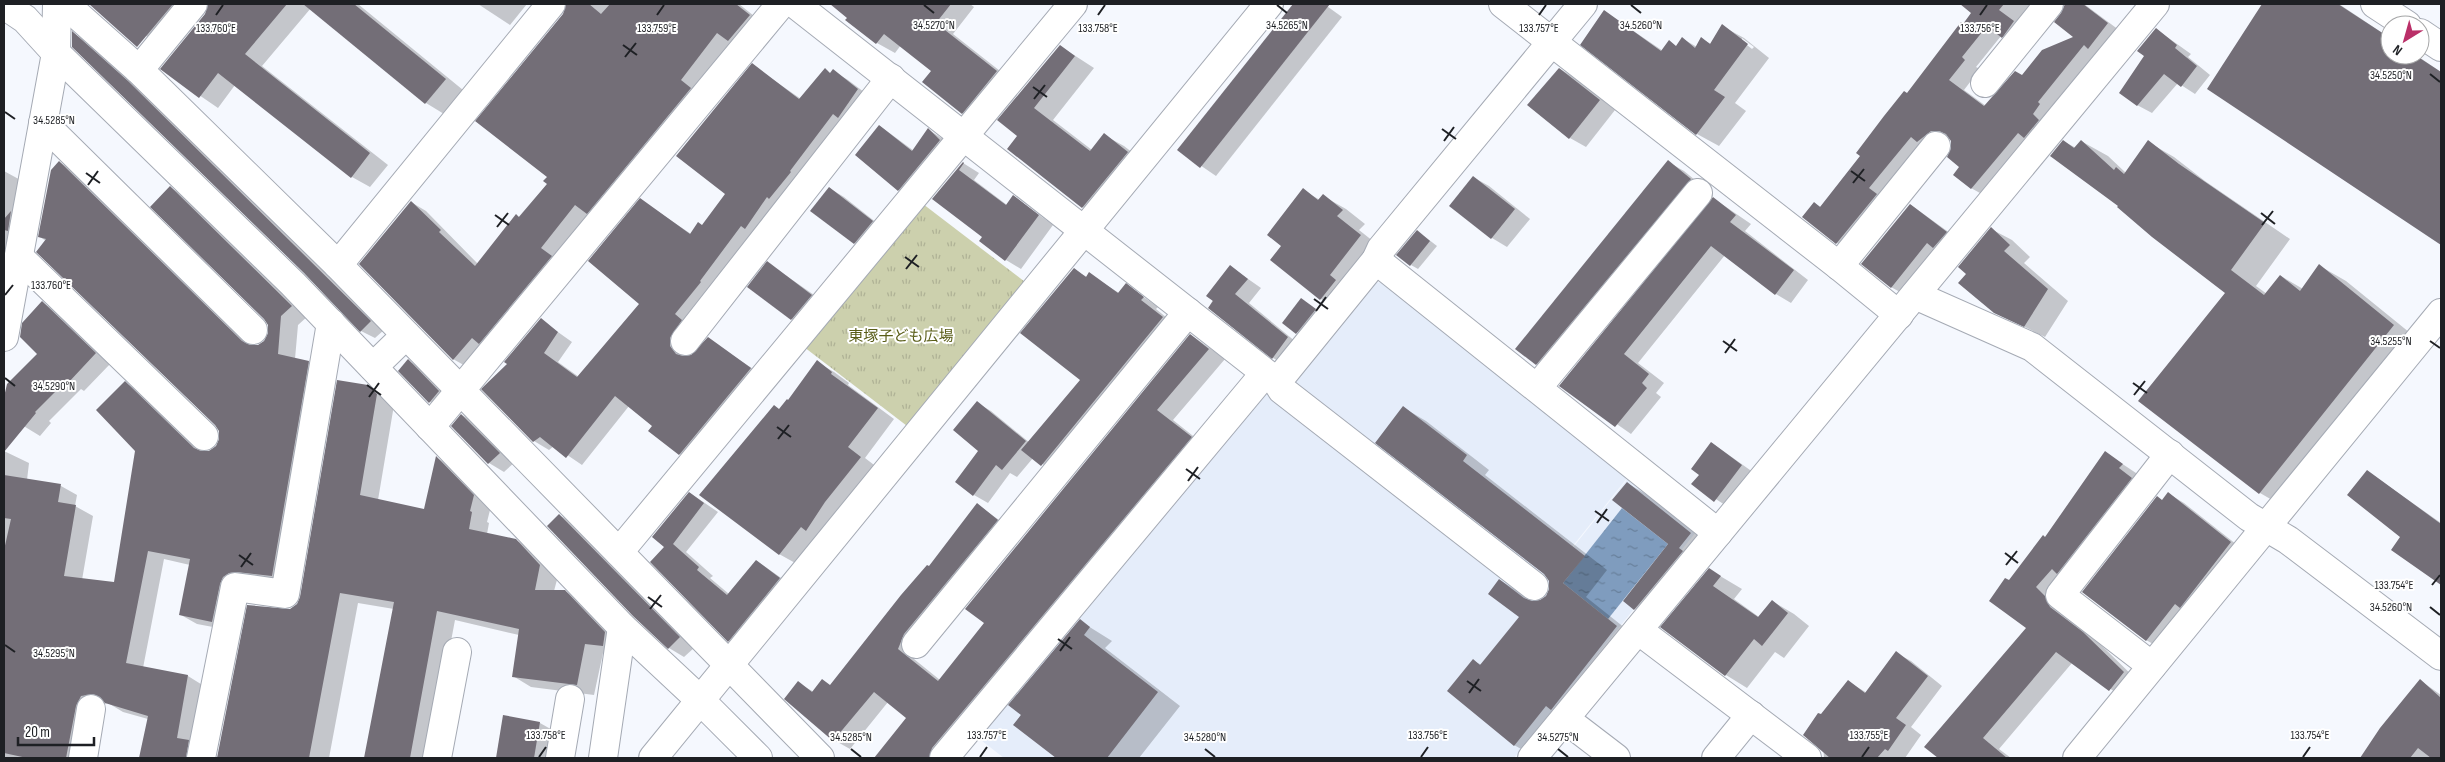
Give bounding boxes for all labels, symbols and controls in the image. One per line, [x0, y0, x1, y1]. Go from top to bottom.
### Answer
north arrow [2380, 15, 2430, 65]
text: 34.5270°N [913, 18, 955, 33]
text: 34.5265°N [1266, 18, 1308, 33]
text: 34.5260°N [1620, 18, 1662, 33]
text: 133.760°E [196, 21, 236, 36]
text: 133.759°E [637, 21, 677, 36]
text: 133.758°E [1078, 21, 1118, 36]
text: 133.757°E [1519, 21, 1559, 36]
text: 133.756°E [1960, 21, 2000, 36]
text: N [2389, 41, 2406, 59]
text: 34.5250°N [2370, 68, 2412, 83]
text: 34.5285°N [33, 113, 75, 128]
text: 133.760°E [31, 278, 71, 293]
park label: 東塚子ども広場 [848, 327, 954, 346]
text: 34.5255°N [2370, 334, 2412, 349]
text: 34.5290°N [33, 379, 75, 394]
text: 133.754°E [2375, 578, 2413, 593]
text: 34.5260°N [2370, 600, 2412, 615]
text: 34.5295°N [33, 646, 75, 661]
scale bar [18, 714, 94, 746]
text: 20 m [25, 723, 50, 742]
text: 133.758°E [526, 728, 566, 743]
text: 133.757°E [967, 728, 1007, 743]
text: 133.756°E [1408, 728, 1448, 743]
text: 133.755°E [1849, 728, 1889, 743]
text: 133.754°E [2291, 728, 2329, 743]
text: 34.5285°N [830, 730, 872, 745]
text: 34.5280°N [1184, 730, 1226, 745]
text: 34.5275°N [1537, 730, 1579, 745]

